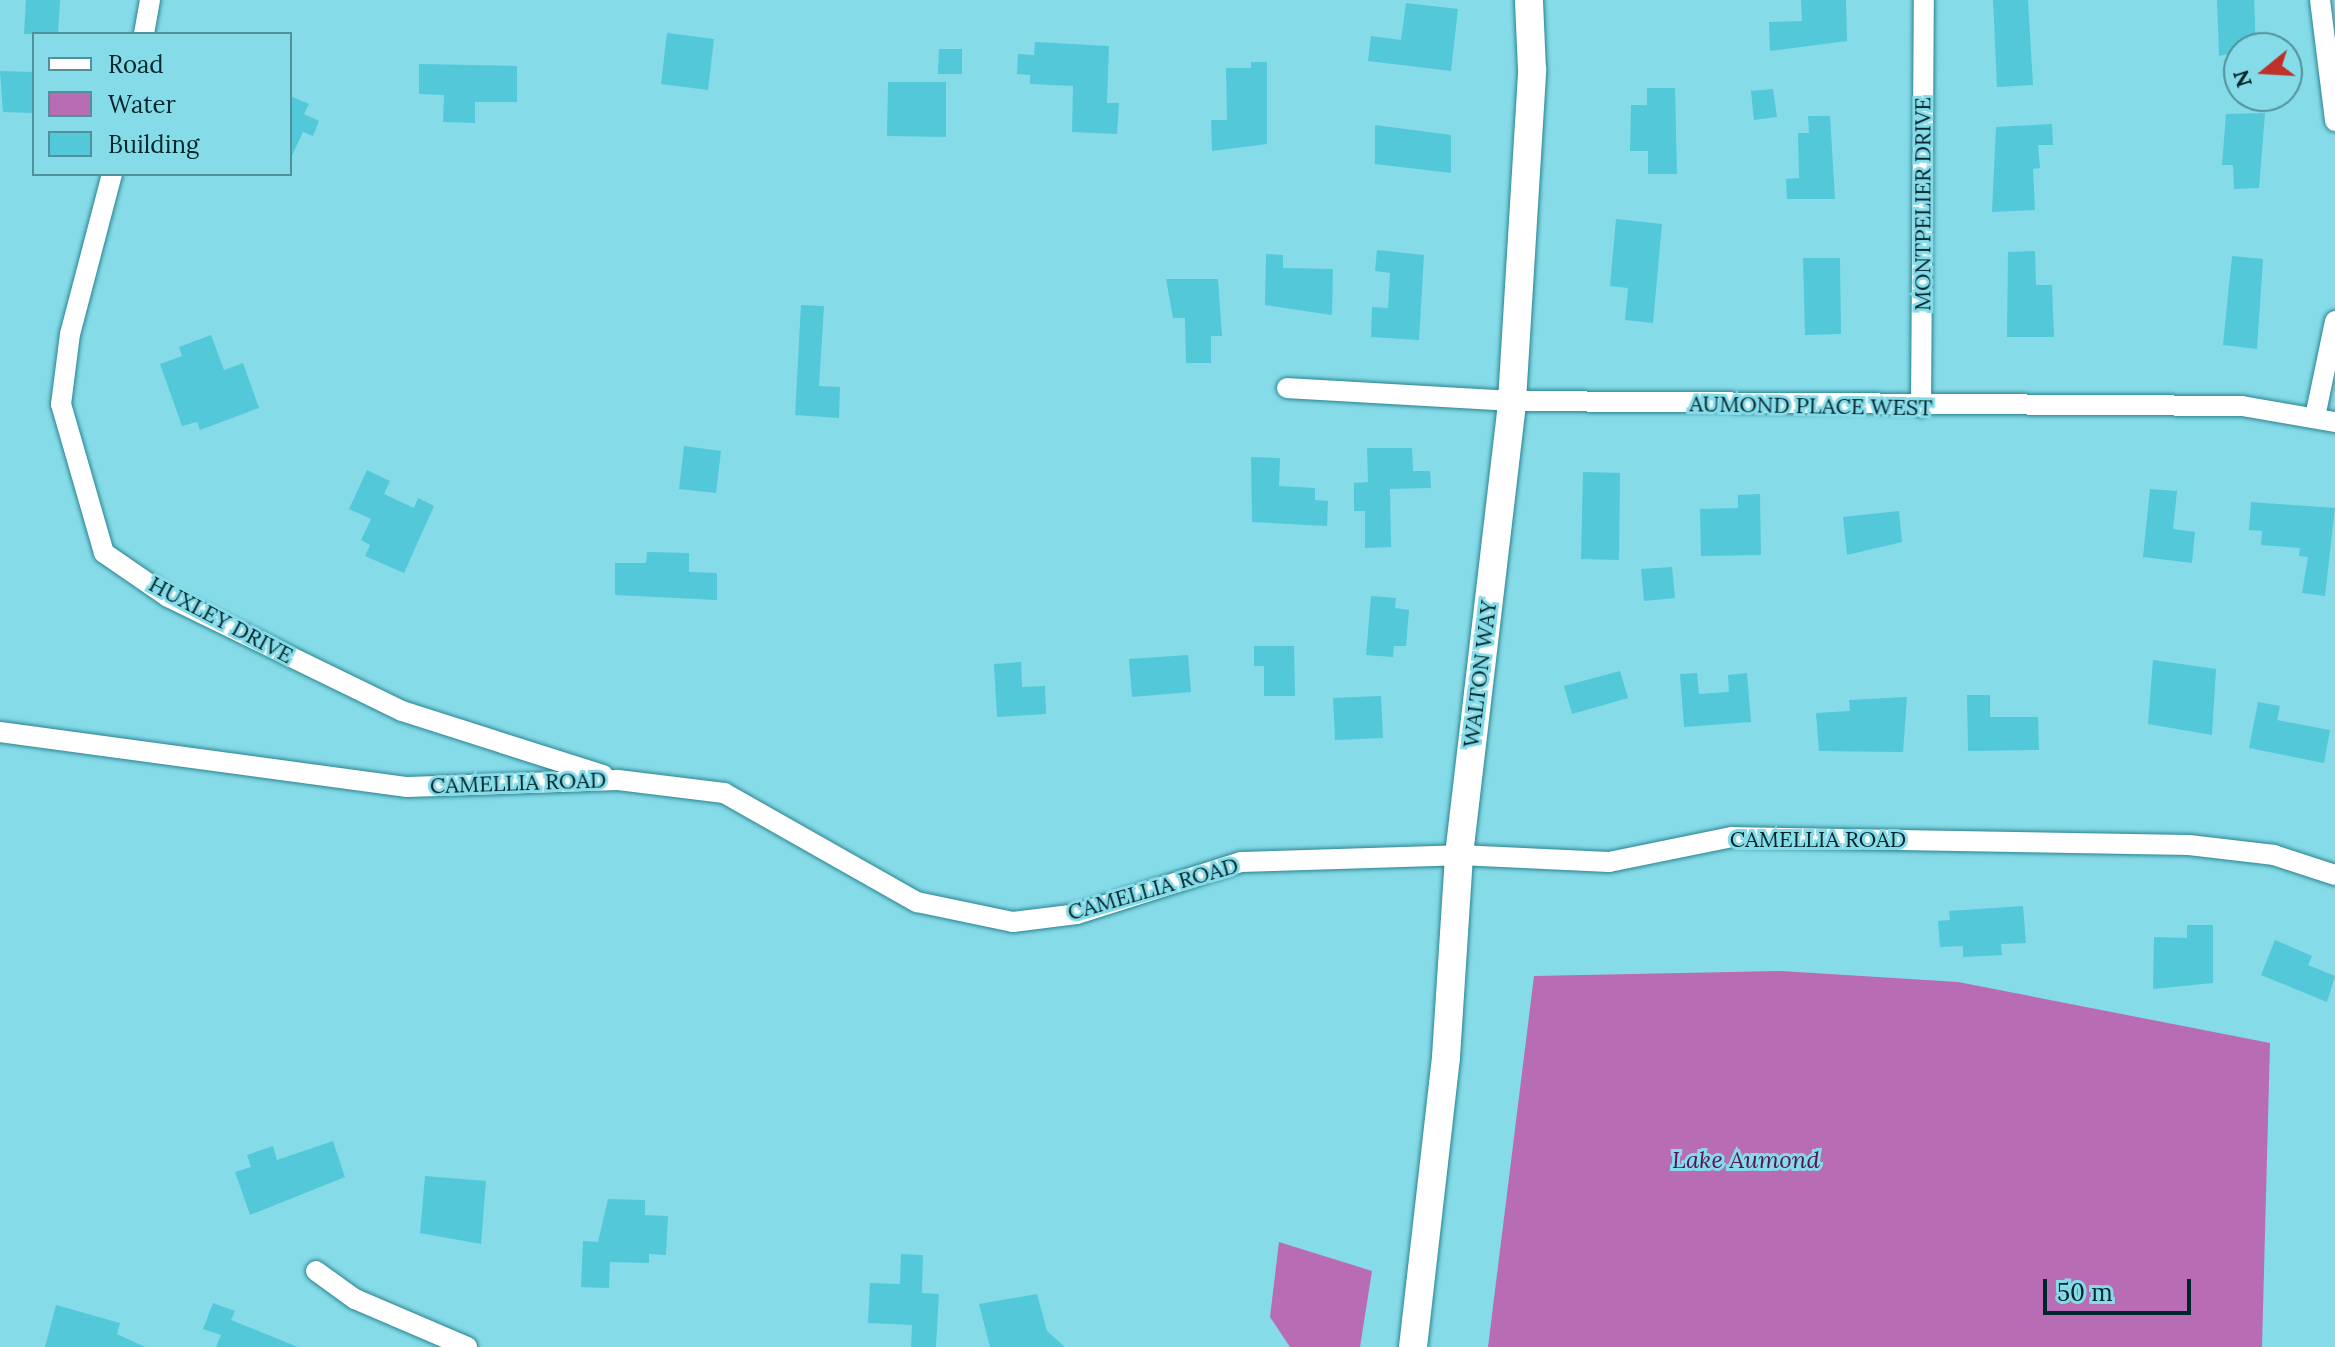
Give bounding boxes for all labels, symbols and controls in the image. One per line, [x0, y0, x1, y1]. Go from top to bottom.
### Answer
legend [32, 32, 292, 176]
north arrow [2223, 32, 2303, 112]
text: Road [108, 49, 164, 80]
text: N [2226, 66, 2258, 91]
text: Water [108, 89, 176, 120]
street label: MONTPELIER DRIVE [1910, 97, 1936, 311]
text: Building [108, 129, 199, 160]
street label: AUMOND PLACE WEST [1689, 391, 1933, 421]
street label: HUXLEY DRIVE [144, 571, 298, 669]
street label: WALTON WAY [1458, 599, 1502, 749]
street label: CAMELLIA ROAD [429, 767, 607, 799]
street label: CAMELLIA ROAD [1730, 827, 1906, 853]
street label: CAMELLIA ROAD [1065, 852, 1241, 926]
water label: Lake Aumond [1672, 1146, 1820, 1174]
scale bar [2047, 1263, 2195, 1313]
text: 50 m [2057, 1277, 2113, 1308]

